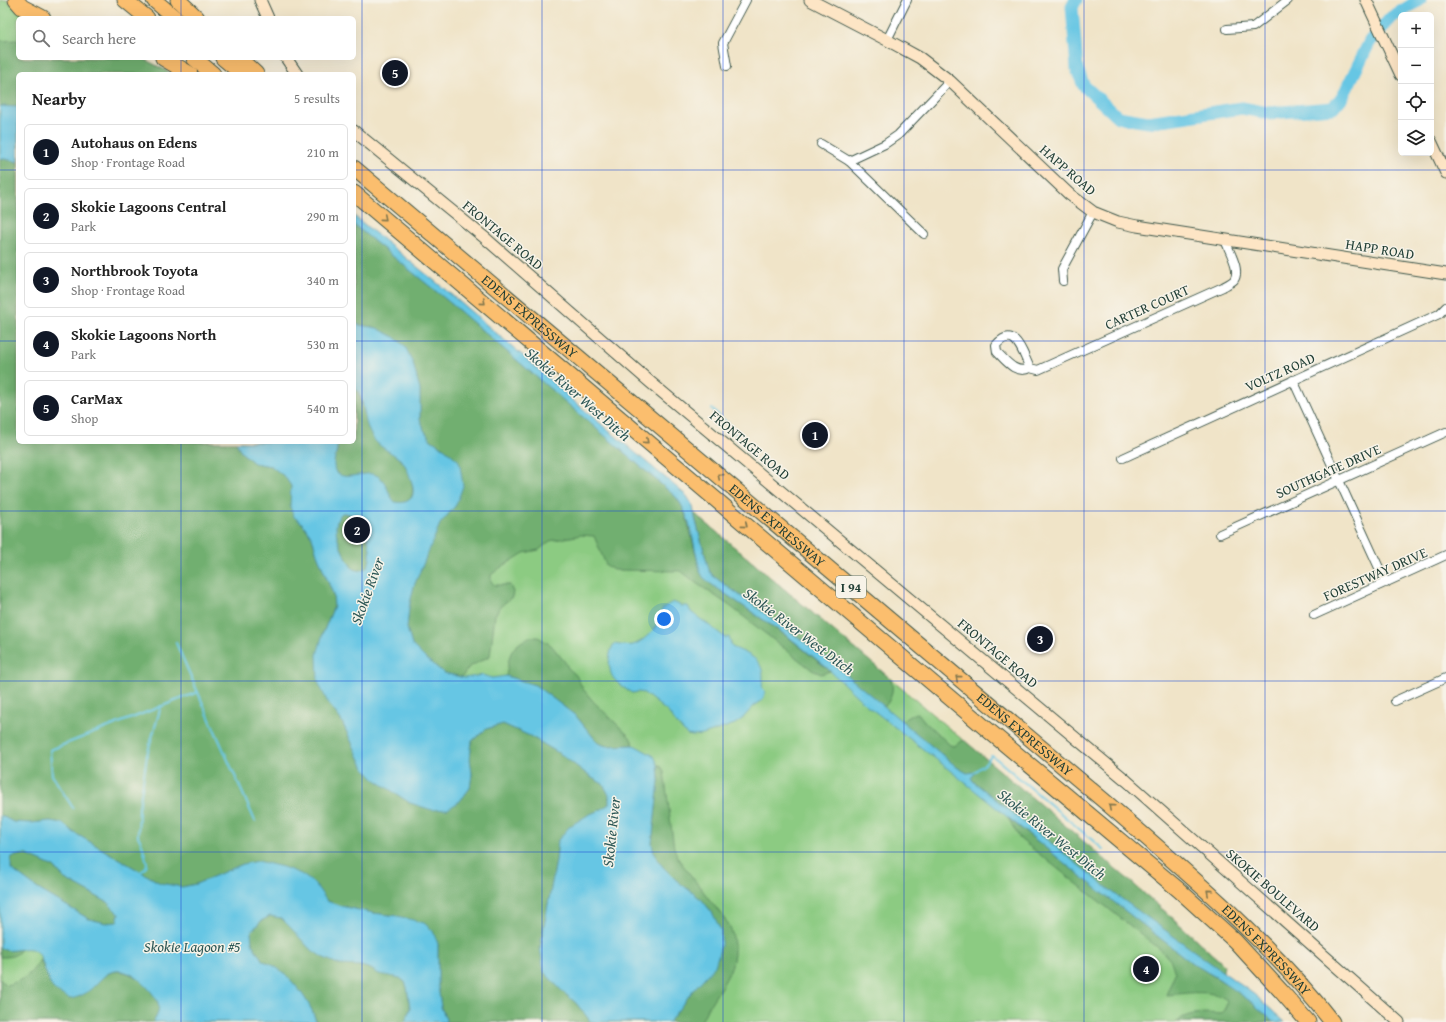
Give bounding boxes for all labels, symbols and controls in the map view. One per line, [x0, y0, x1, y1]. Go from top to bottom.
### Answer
map controls [1398, 12, 1434, 156]
button: + [1398, 12, 1434, 48]
search box [16, 16, 356, 60]
icon: search [30, 27, 52, 49]
text: Search here [62, 28, 136, 49]
button: − [1398, 48, 1434, 84]
pin: 5 [382, 58, 408, 88]
button: locate [1398, 84, 1434, 120]
text: Nearby [32, 86, 86, 111]
text: 5 results [294, 89, 340, 108]
button: layers [1398, 120, 1434, 156]
text: Autohaus on Edens [71, 132, 197, 153]
street label: HAPP ROAD [1035, 140, 1101, 200]
text: 1 [43, 143, 49, 162]
text: 210 m [307, 143, 339, 162]
text: Shop · Frontage Road [71, 153, 185, 172]
street label: FRONTAGE ROAD [458, 195, 548, 275]
text: Skokie Lagoons Central [71, 196, 226, 217]
text: 2 [43, 207, 49, 226]
text: 290 m [307, 207, 339, 226]
one-way arrow [379, 214, 386, 221]
text: Park [71, 217, 96, 236]
street label: HAPP ROAD [1344, 234, 1416, 264]
text: Northbrook Toyota [71, 260, 198, 281]
street label: EDENS EXPRESSWAY [477, 270, 583, 363]
text: 3 [43, 271, 49, 290]
text: 340 m [307, 271, 339, 290]
street label: CARTER COURT [1102, 279, 1193, 335]
text: Shop · Frontage Road [71, 281, 185, 300]
one-way arrow [478, 298, 486, 305]
text: Skokie Lagoons North [71, 324, 216, 345]
text: 4 [43, 335, 49, 354]
text: 530 m [307, 335, 339, 354]
water label: Skokie River West Ditch [521, 342, 636, 446]
text: Park [71, 345, 96, 364]
street label: VOLTZ ROAD [1242, 348, 1318, 396]
text: CarMax [71, 388, 123, 409]
text: 5 [43, 399, 49, 418]
text: 540 m [307, 399, 339, 418]
street label: FRONTAGE ROAD [705, 405, 795, 485]
text: Shop [71, 409, 98, 428]
pin: 1 [802, 420, 828, 450]
one-way arrow [642, 436, 649, 443]
street label: SOUTHGATE DRIVE [1272, 439, 1384, 503]
one-way arrow [718, 474, 725, 481]
street label: EDENS EXPRESSWAY [725, 479, 830, 572]
pin: 2 [344, 515, 370, 545]
one-way arrow [741, 520, 748, 527]
street label: FORESTWAY DRIVE [1320, 542, 1430, 606]
water label: Skokie River [345, 554, 389, 627]
road number: I 94 [836, 576, 866, 598]
water label: Skokie River West Ditch [739, 582, 859, 680]
your location [654, 609, 674, 629]
street label: FRONTAGE ROAD [953, 613, 1043, 693]
pin: 3 [1027, 624, 1053, 654]
one-way arrow [956, 675, 963, 682]
street label: EDENS EXPRESSWAY [973, 688, 1078, 781]
water label: Skokie River West Ditch [993, 784, 1111, 885]
water label: Skokie River [597, 796, 625, 868]
one-way arrow [1108, 805, 1116, 812]
street label: SKOKIE BOULEVARD [1222, 844, 1324, 936]
one-way arrow [1207, 890, 1214, 897]
street label: EDENS EXPRESSWAY [1218, 900, 1316, 1000]
water label: Skokie Lagoon #5 [144, 936, 241, 957]
pin: 4 [1133, 954, 1159, 984]

